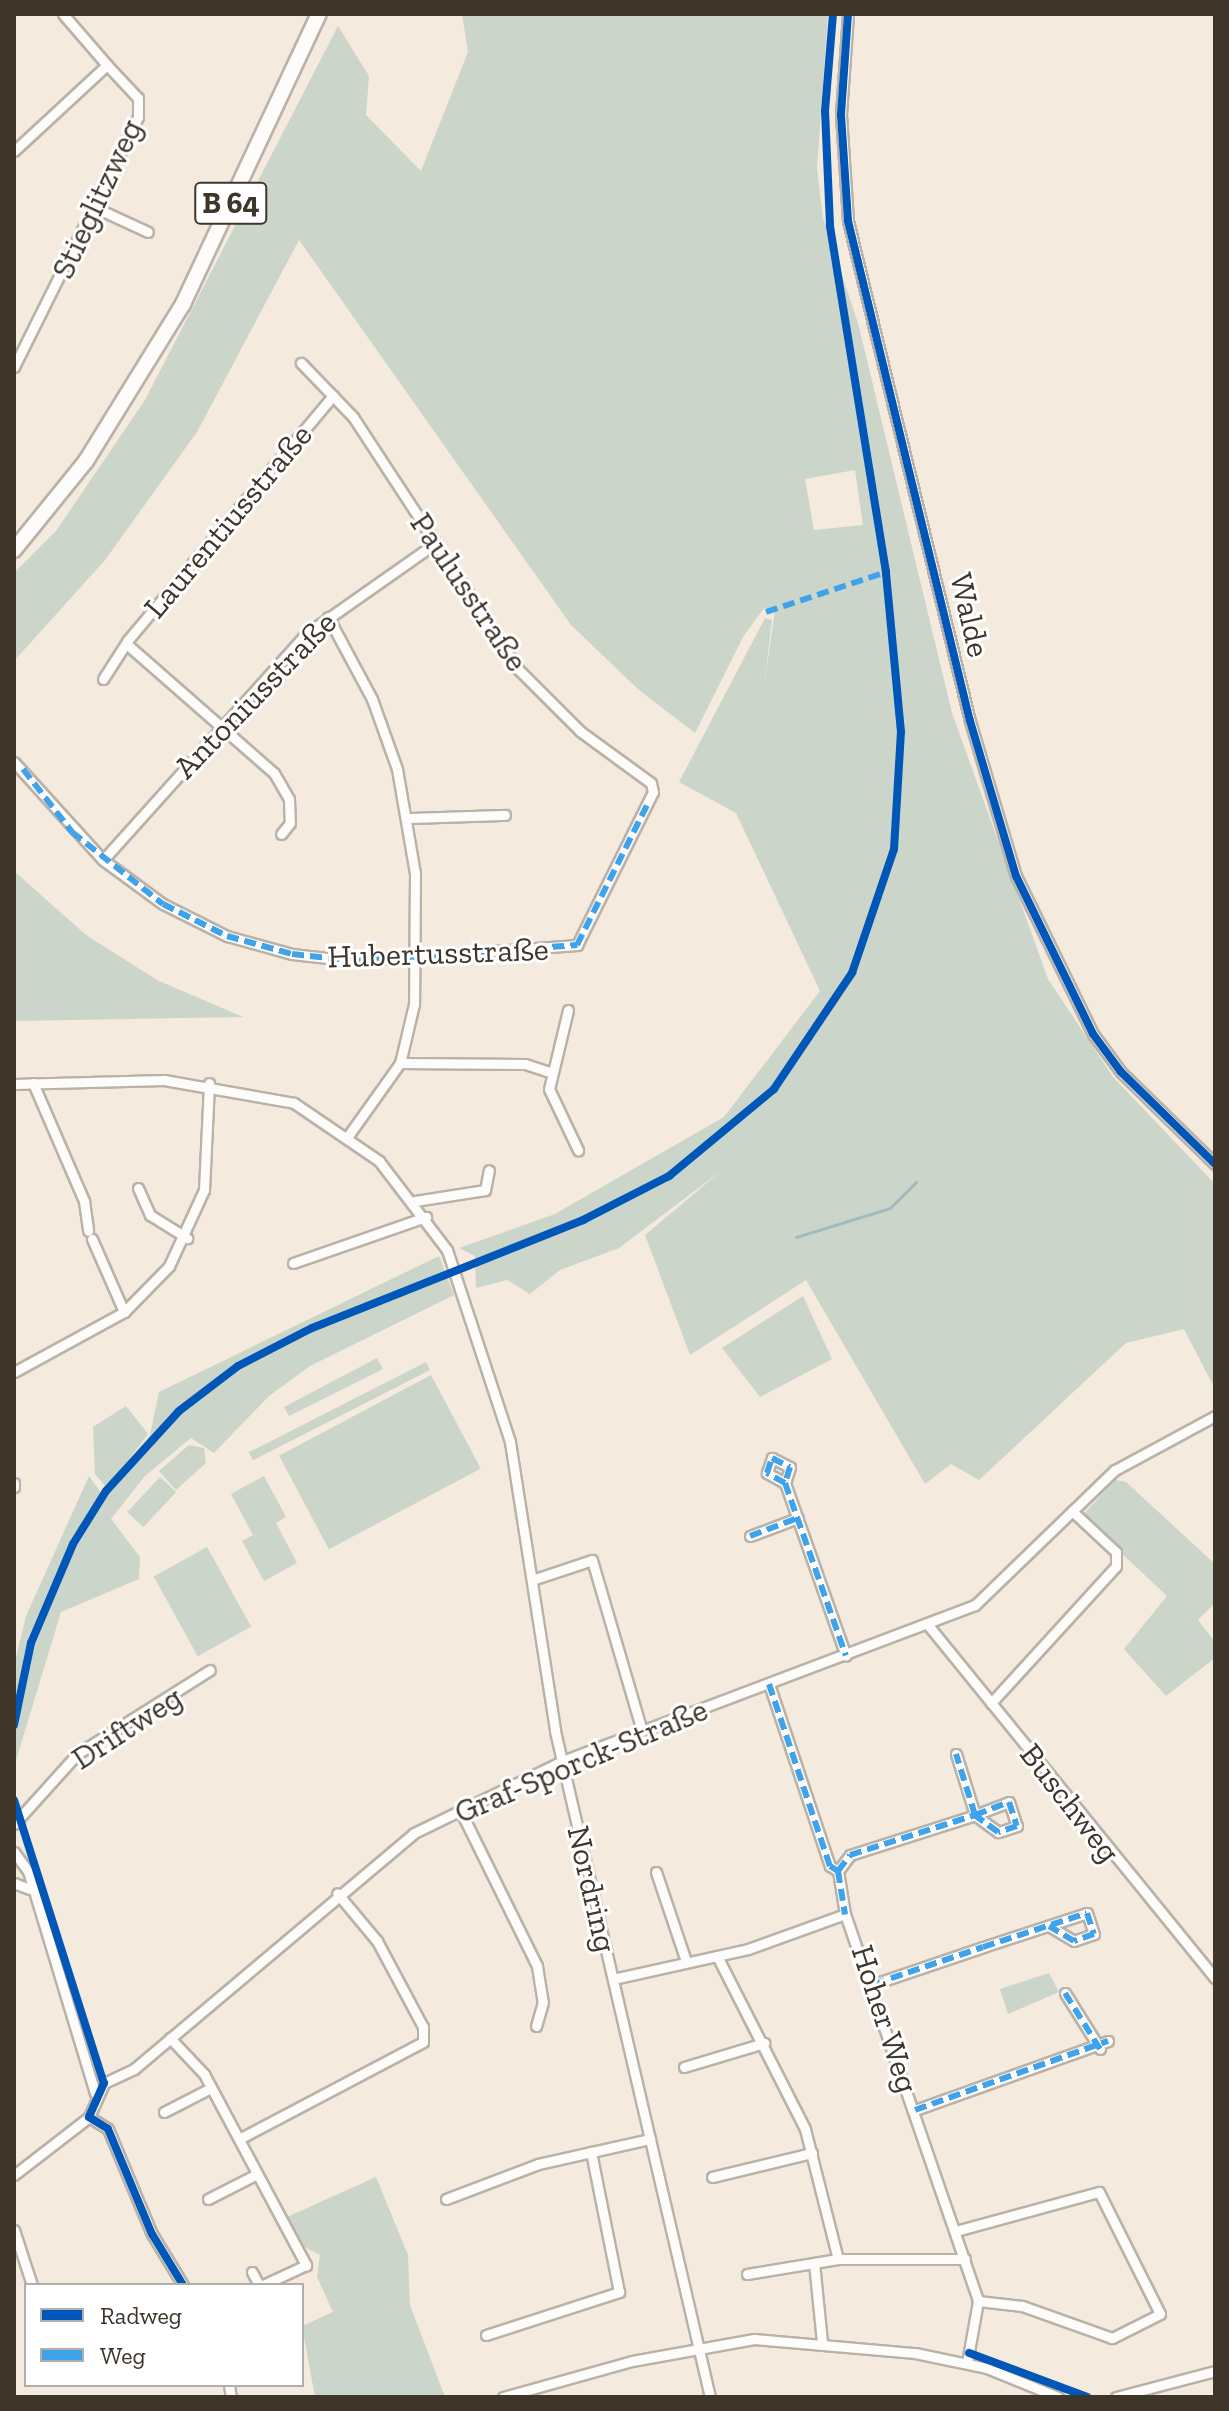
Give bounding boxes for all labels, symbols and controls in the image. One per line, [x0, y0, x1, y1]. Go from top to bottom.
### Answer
street label: Stieglitzweg [43, 113, 151, 285]
road number: B 64 [193, 177, 269, 229]
street label: Laurentiusstraße [136, 416, 320, 626]
street label: Paulusstraße [402, 506, 536, 678]
street label: Walde [942, 569, 998, 661]
street label: Antoniusstraße [166, 604, 344, 786]
street label: Hubertusstraße [327, 930, 549, 976]
street label: Driftweg [65, 1678, 189, 1778]
street label: Graf-Sporck-Straße [449, 1690, 713, 1832]
street label: Buschweg [1012, 1736, 1128, 1870]
street label: Nordring [559, 1822, 625, 1956]
street label: Hoher Weg [843, 1940, 927, 2098]
legend [24, 2283, 304, 2387]
text: Radweg [100, 2301, 182, 2330]
text: Weg [100, 2341, 146, 2370]

